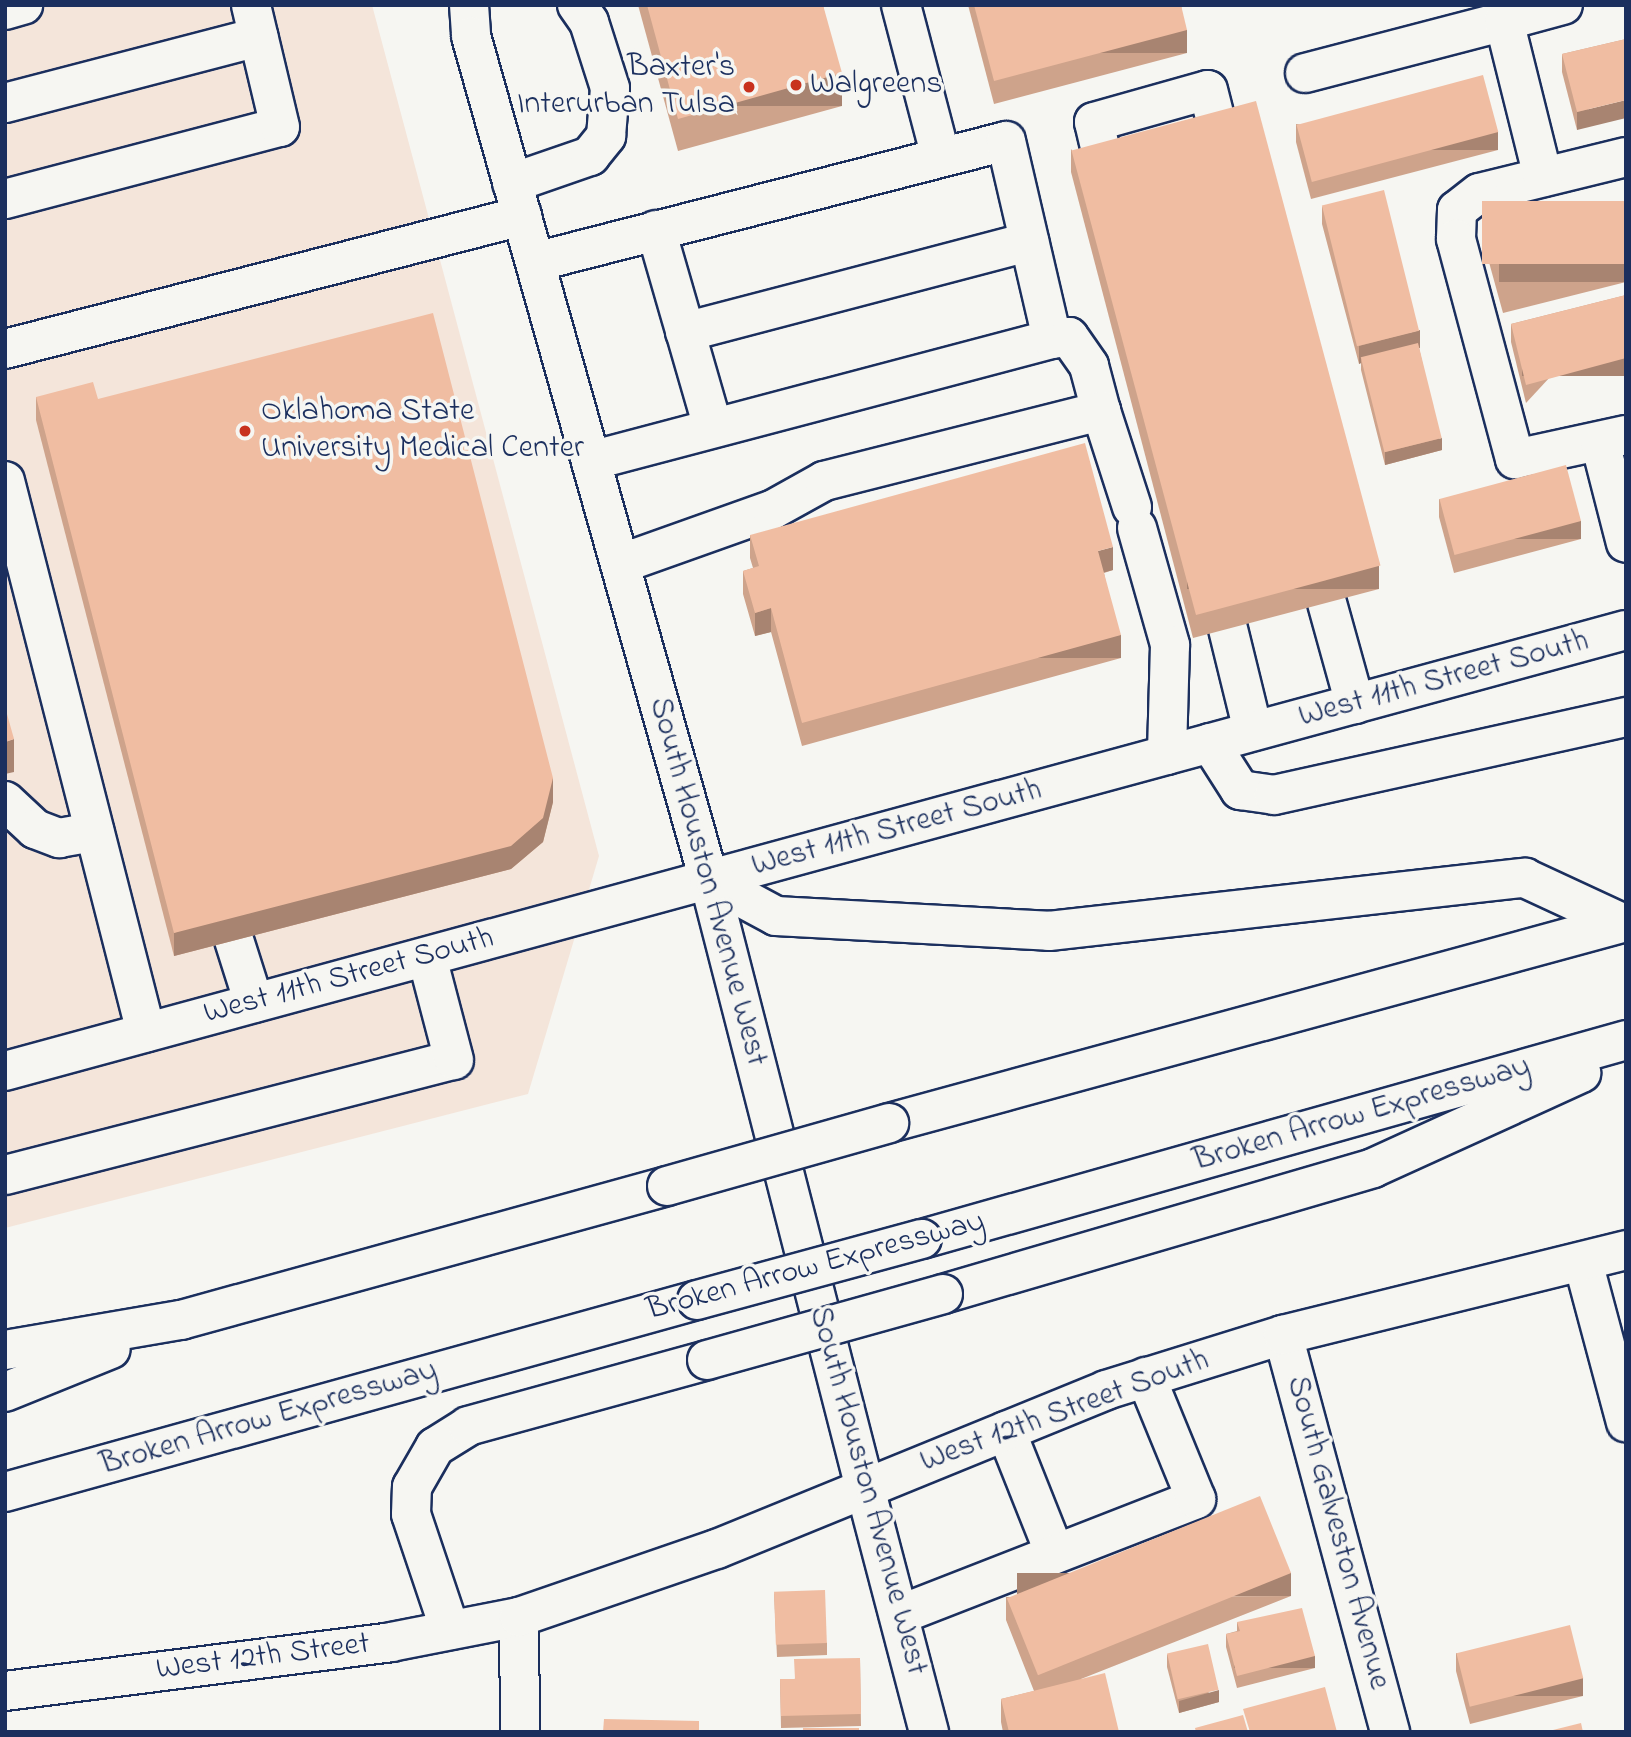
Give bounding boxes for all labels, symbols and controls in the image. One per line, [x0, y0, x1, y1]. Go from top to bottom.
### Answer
place label: Baxter's Interurban Tulsa [517, 50, 735, 125]
place label: Walgreens [810, 66, 943, 104]
marker: Walgreens [788, 77, 804, 93]
marker: Baxter's Interurban Tulsa [741, 79, 757, 95]
place label: Oklahoma State University Medical Center [261, 394, 584, 469]
marker: Oklahoma State University Medical Center [235, 421, 255, 441]
street label: West 11th Street South [1295, 623, 1593, 737]
street label: South Houston Avenue West [639, 693, 775, 1071]
street label: West 11th Street South [748, 772, 1046, 886]
street label: West 11th Street South [200, 920, 498, 1034]
street label: Broken Arrow Expressway [1189, 1049, 1535, 1181]
street label: Broken Arrow Expressway [643, 1203, 989, 1331]
street label: South Houston Avenue West [799, 1302, 935, 1680]
street label: West 12th Street South [916, 1342, 1214, 1482]
street label: Broken Arrow Expressway [96, 1353, 442, 1485]
street label: South Galveston Avenue [1277, 1372, 1397, 1694]
street label: West 12th Street [154, 1626, 372, 1690]

